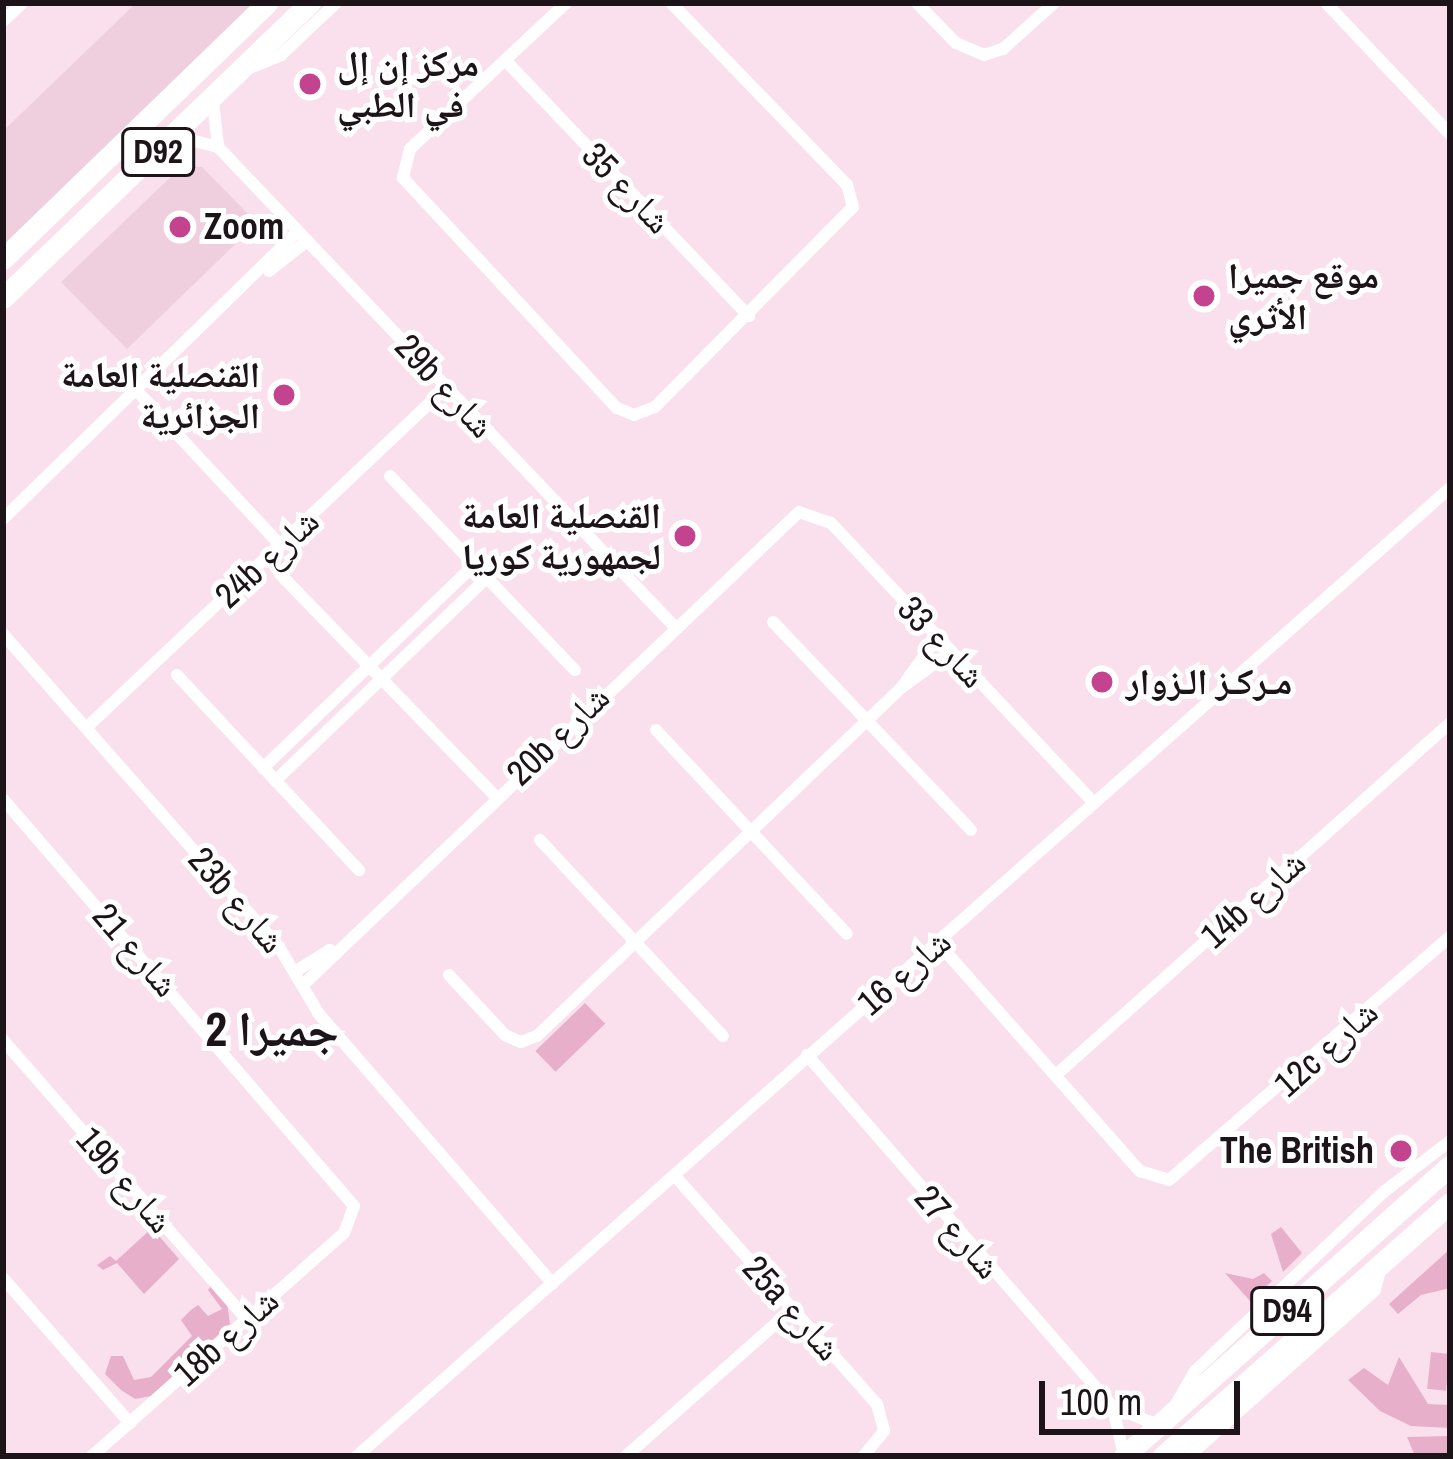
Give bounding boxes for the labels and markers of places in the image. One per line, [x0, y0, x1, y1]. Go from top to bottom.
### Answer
place label: مركز إن إل في الطبي [337, 41, 479, 126]
marker: مركز إن إل في الطبي [294, 68, 326, 100]
place label: Zoom [204, 205, 284, 249]
marker: Zoom [167, 214, 193, 240]
place label: موقع جميرا الأثري [1228, 253, 1379, 338]
marker: موقع جميرا الأثري [1191, 283, 1217, 309]
place label: القنصلية العامة الجزائرية [61, 352, 260, 437]
marker: القنصلية العامة الجزائرية [271, 382, 297, 408]
place label: القنصلية العامة لجمهورية كوريا [462, 493, 661, 578]
marker: القنصلية العامة لجمهورية كوريا [672, 523, 698, 549]
place label: مـركـز الـزوار [1126, 660, 1292, 704]
marker: مـركـز الـزوار [1089, 669, 1115, 695]
place label: The British [1220, 1129, 1374, 1173]
marker: The British [1385, 1135, 1417, 1167]

